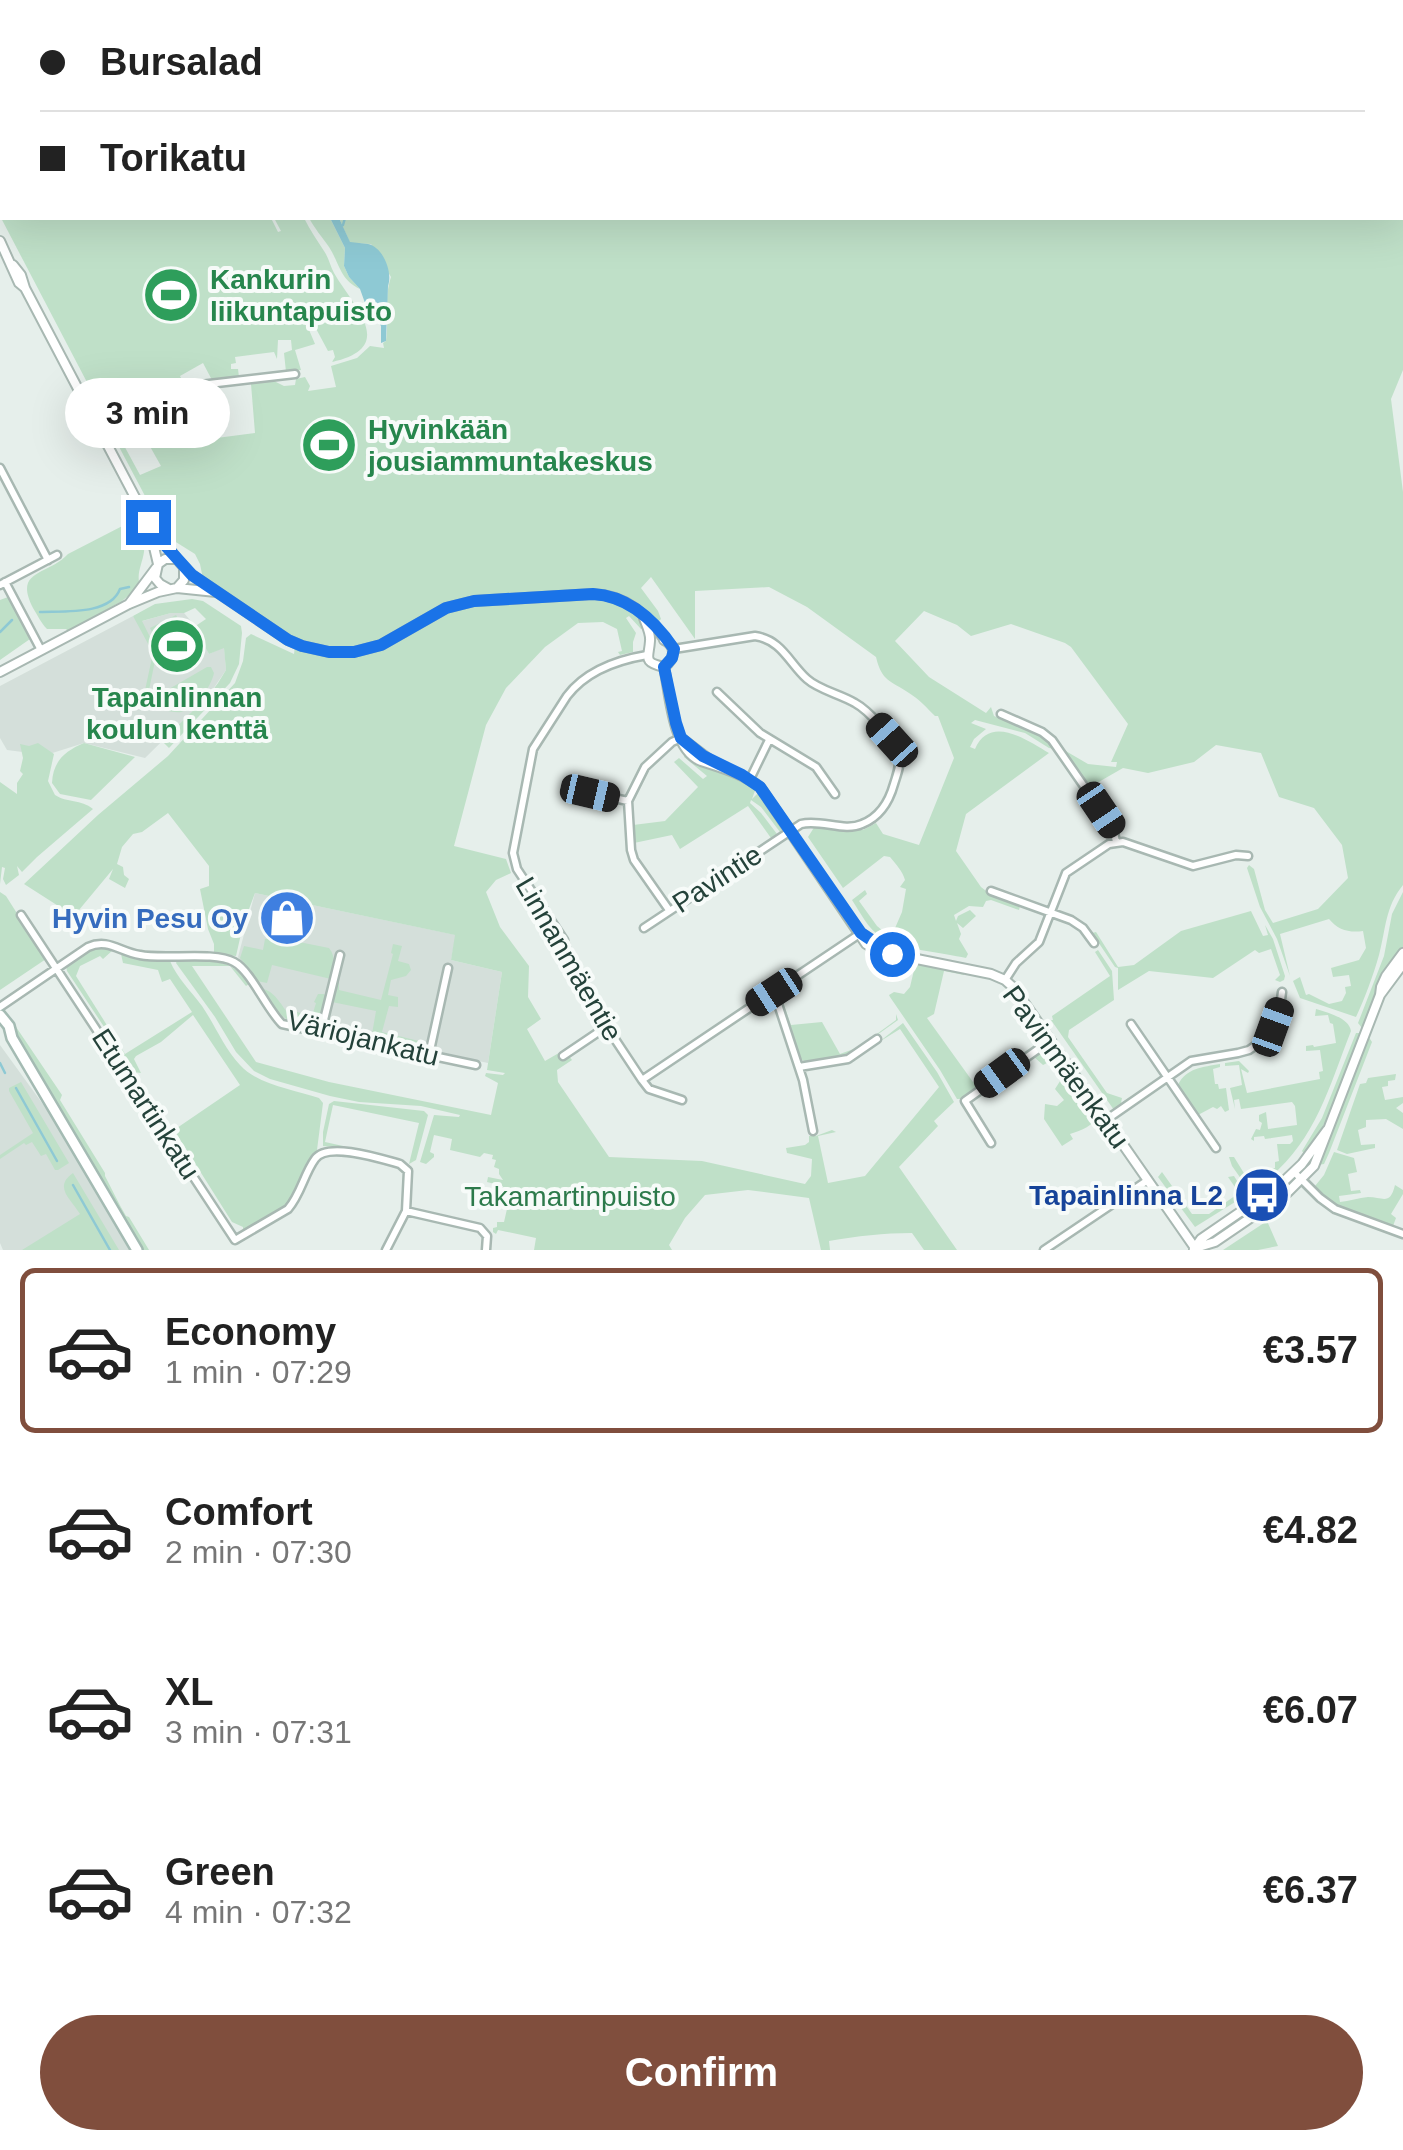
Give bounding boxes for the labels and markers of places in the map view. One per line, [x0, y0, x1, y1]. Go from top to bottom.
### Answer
place label: Kankurin liikuntapuisto [210, 264, 392, 327]
sports icon: Kankurin liikuntapuisto [141, 265, 201, 325]
place label: Hyvinkään jousiammuntakeskus [367, 414, 653, 477]
sports icon: Hyvinkään jousiammuntakeskus [299, 415, 359, 475]
sports icon: Tapainlinnan koulun kenttä [147, 616, 207, 676]
place label: Tapainlinnan koulun kenttä [86, 682, 268, 745]
shop icon: Hyvin Pesu Oy [257, 888, 317, 948]
place label: Hyvin Pesu Oy [52, 903, 248, 934]
bus stop icon: Tapainlinna L2 [1232, 1165, 1292, 1225]
place label: Tapainlinna L2 [1029, 1180, 1223, 1211]

